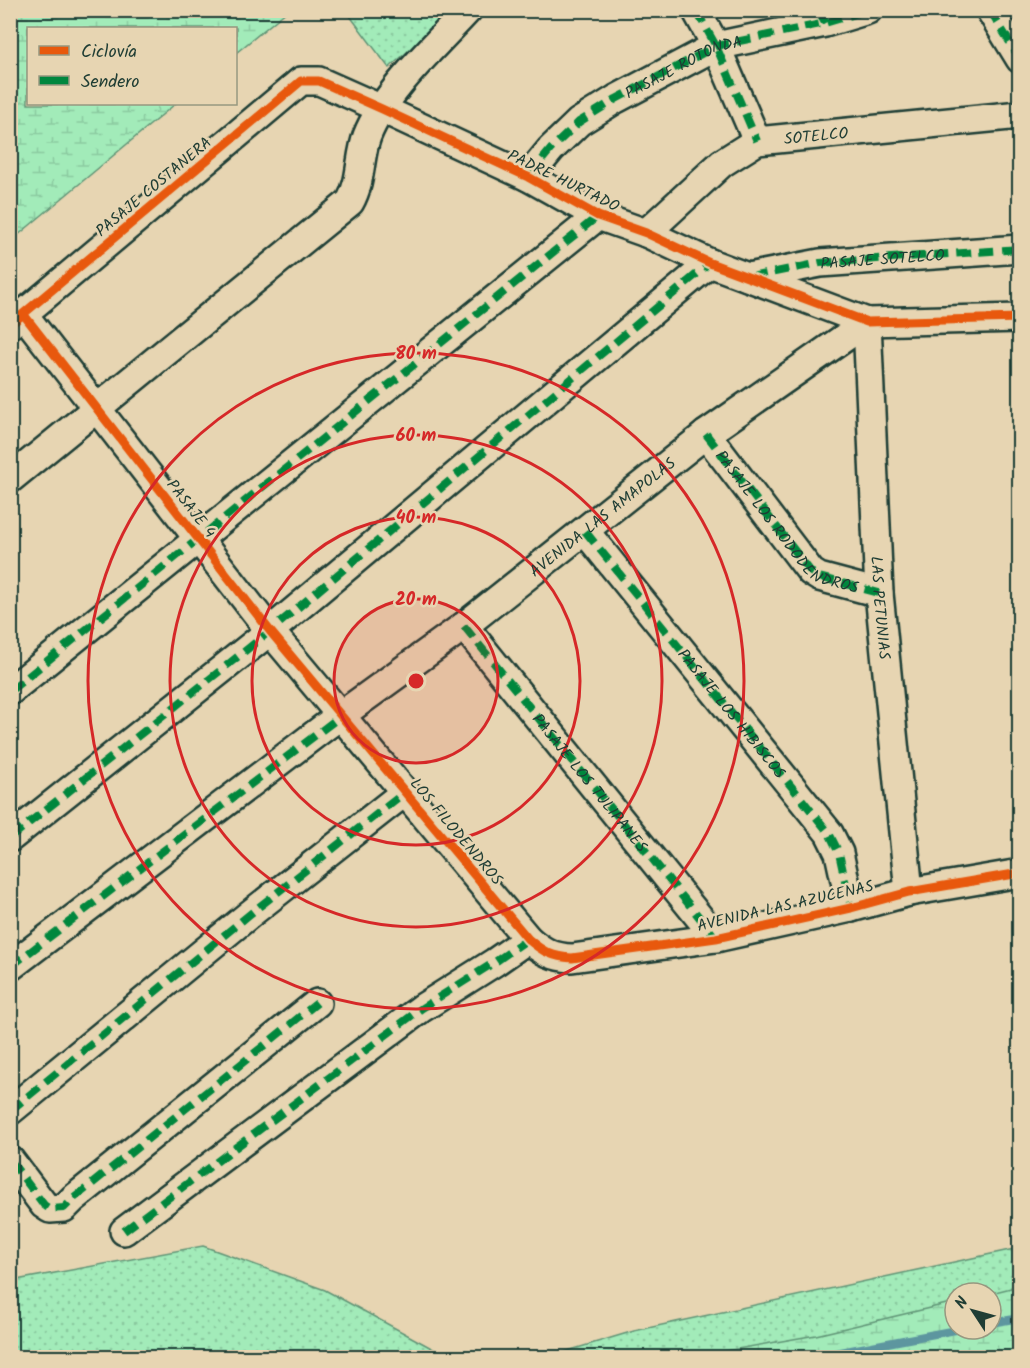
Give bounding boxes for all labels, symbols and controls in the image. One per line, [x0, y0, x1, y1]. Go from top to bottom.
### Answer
legend [27, 27, 237, 105]
street label: PASAJE ROTONDA [621, 30, 745, 106]
text: Ciclovía [81, 38, 137, 67]
text: Sendero [81, 68, 139, 97]
street label: SOTELCO [783, 121, 850, 152]
street label: PASAJE COSTANERA [90, 131, 218, 243]
street label: PADRE HURTADO [503, 143, 624, 219]
street label: PASAJE SOTELCO [820, 243, 946, 277]
text: 80 m [395, 340, 437, 369]
text: 60 m [396, 422, 437, 451]
street label: PASAJE LOS RODODENDROS [708, 445, 862, 601]
street label: AVENIDA LAS AMAPOLAS [524, 451, 682, 584]
street label: PASAJE 4 [160, 474, 222, 544]
text: 40 m [396, 504, 437, 533]
street label: LAS PETUNIAS [863, 555, 897, 661]
text: 20 m [395, 586, 437, 615]
street label: PASAJE LOS HIBISCOS [671, 644, 791, 785]
centre of rings [406, 671, 426, 691]
street label: PASAJE LOS TULIPANES [525, 708, 653, 859]
street label: LOS FILODENDROS [403, 773, 509, 892]
street label: AVENIDA LAS AZUCENAS [695, 874, 877, 939]
north arrow [943, 1281, 1003, 1341]
text: N [949, 1292, 975, 1315]

